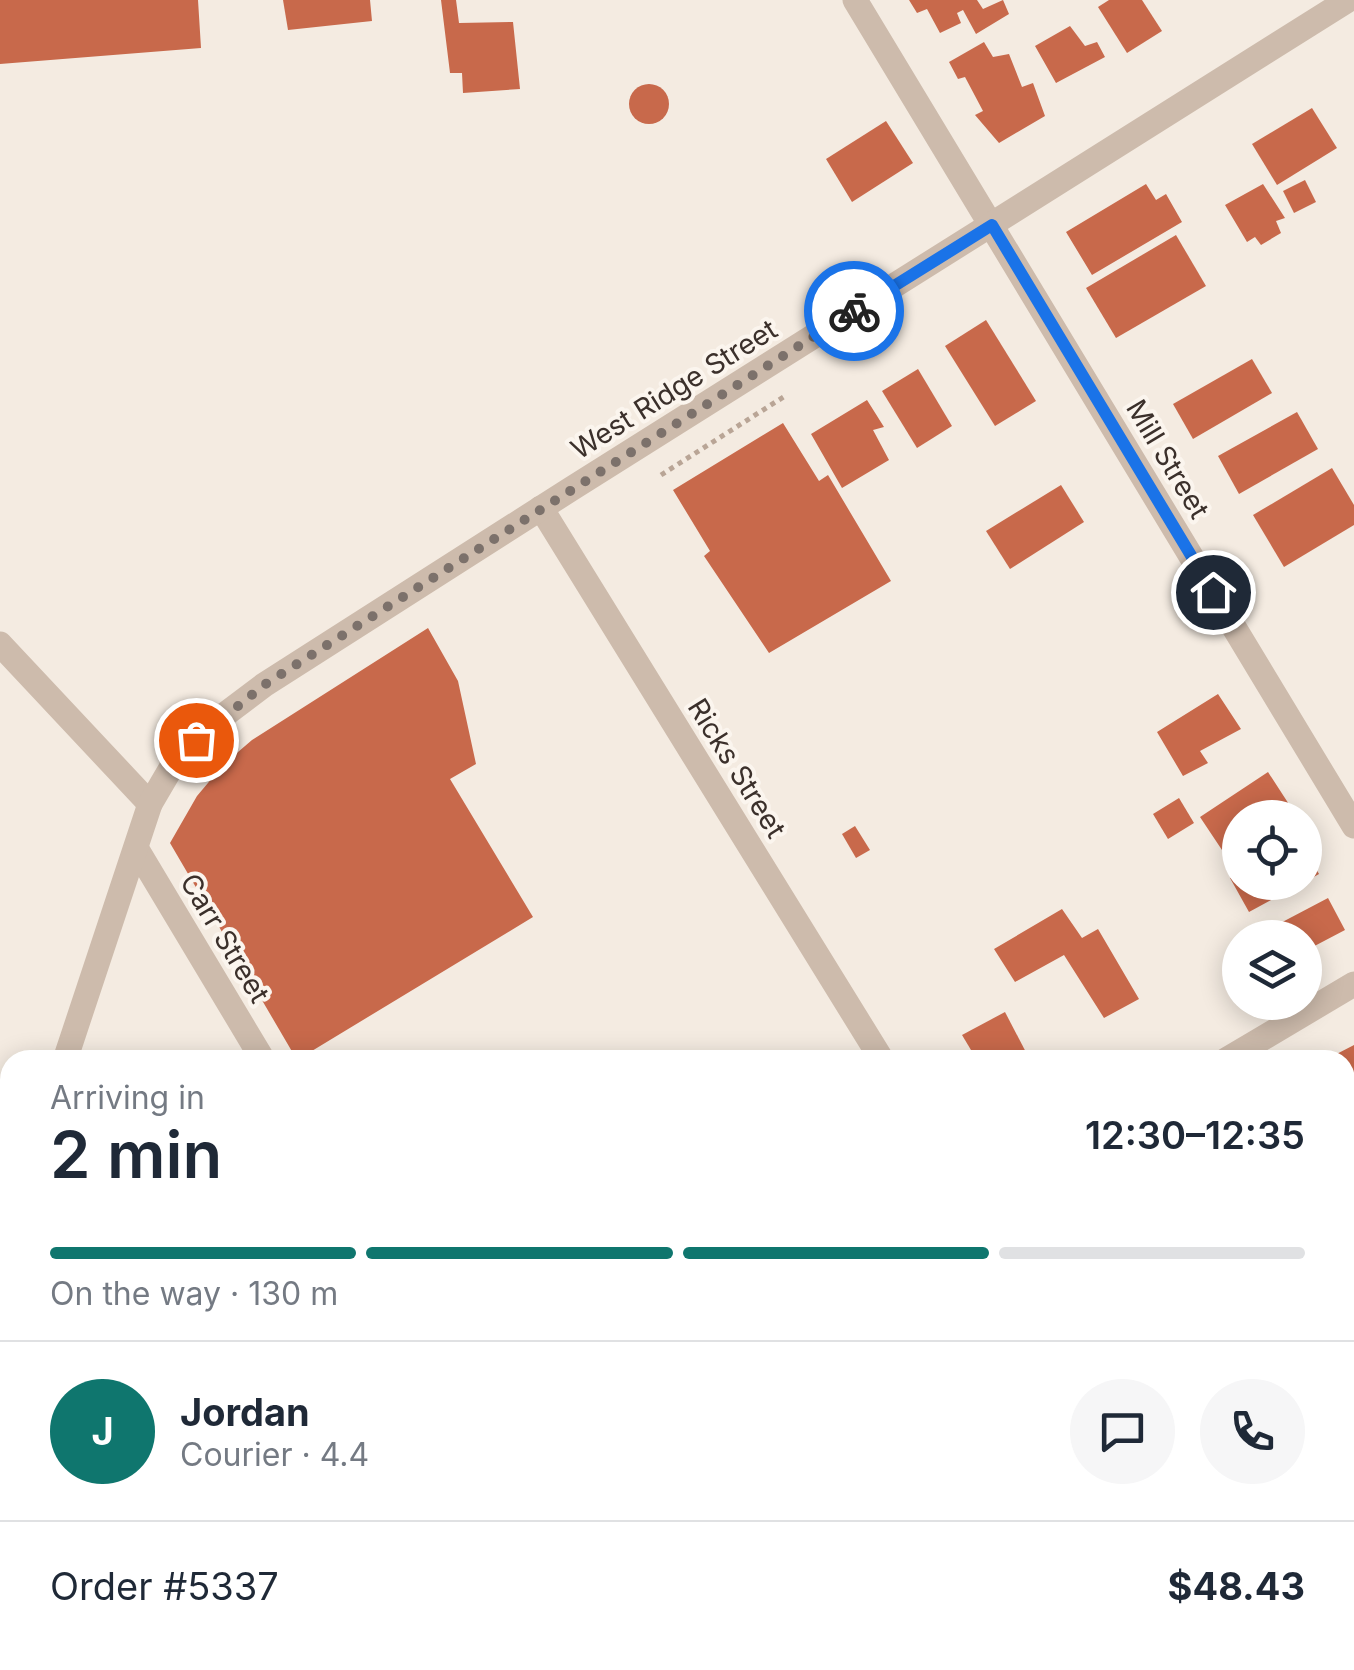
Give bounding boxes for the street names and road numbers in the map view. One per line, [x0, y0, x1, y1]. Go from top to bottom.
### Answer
street label: West Ridge Street [565, 312, 783, 466]
street label: Mill Street [1119, 393, 1217, 525]
street label: Ricks Street [681, 692, 793, 844]
street label: Carr Street [173, 867, 277, 1009]

